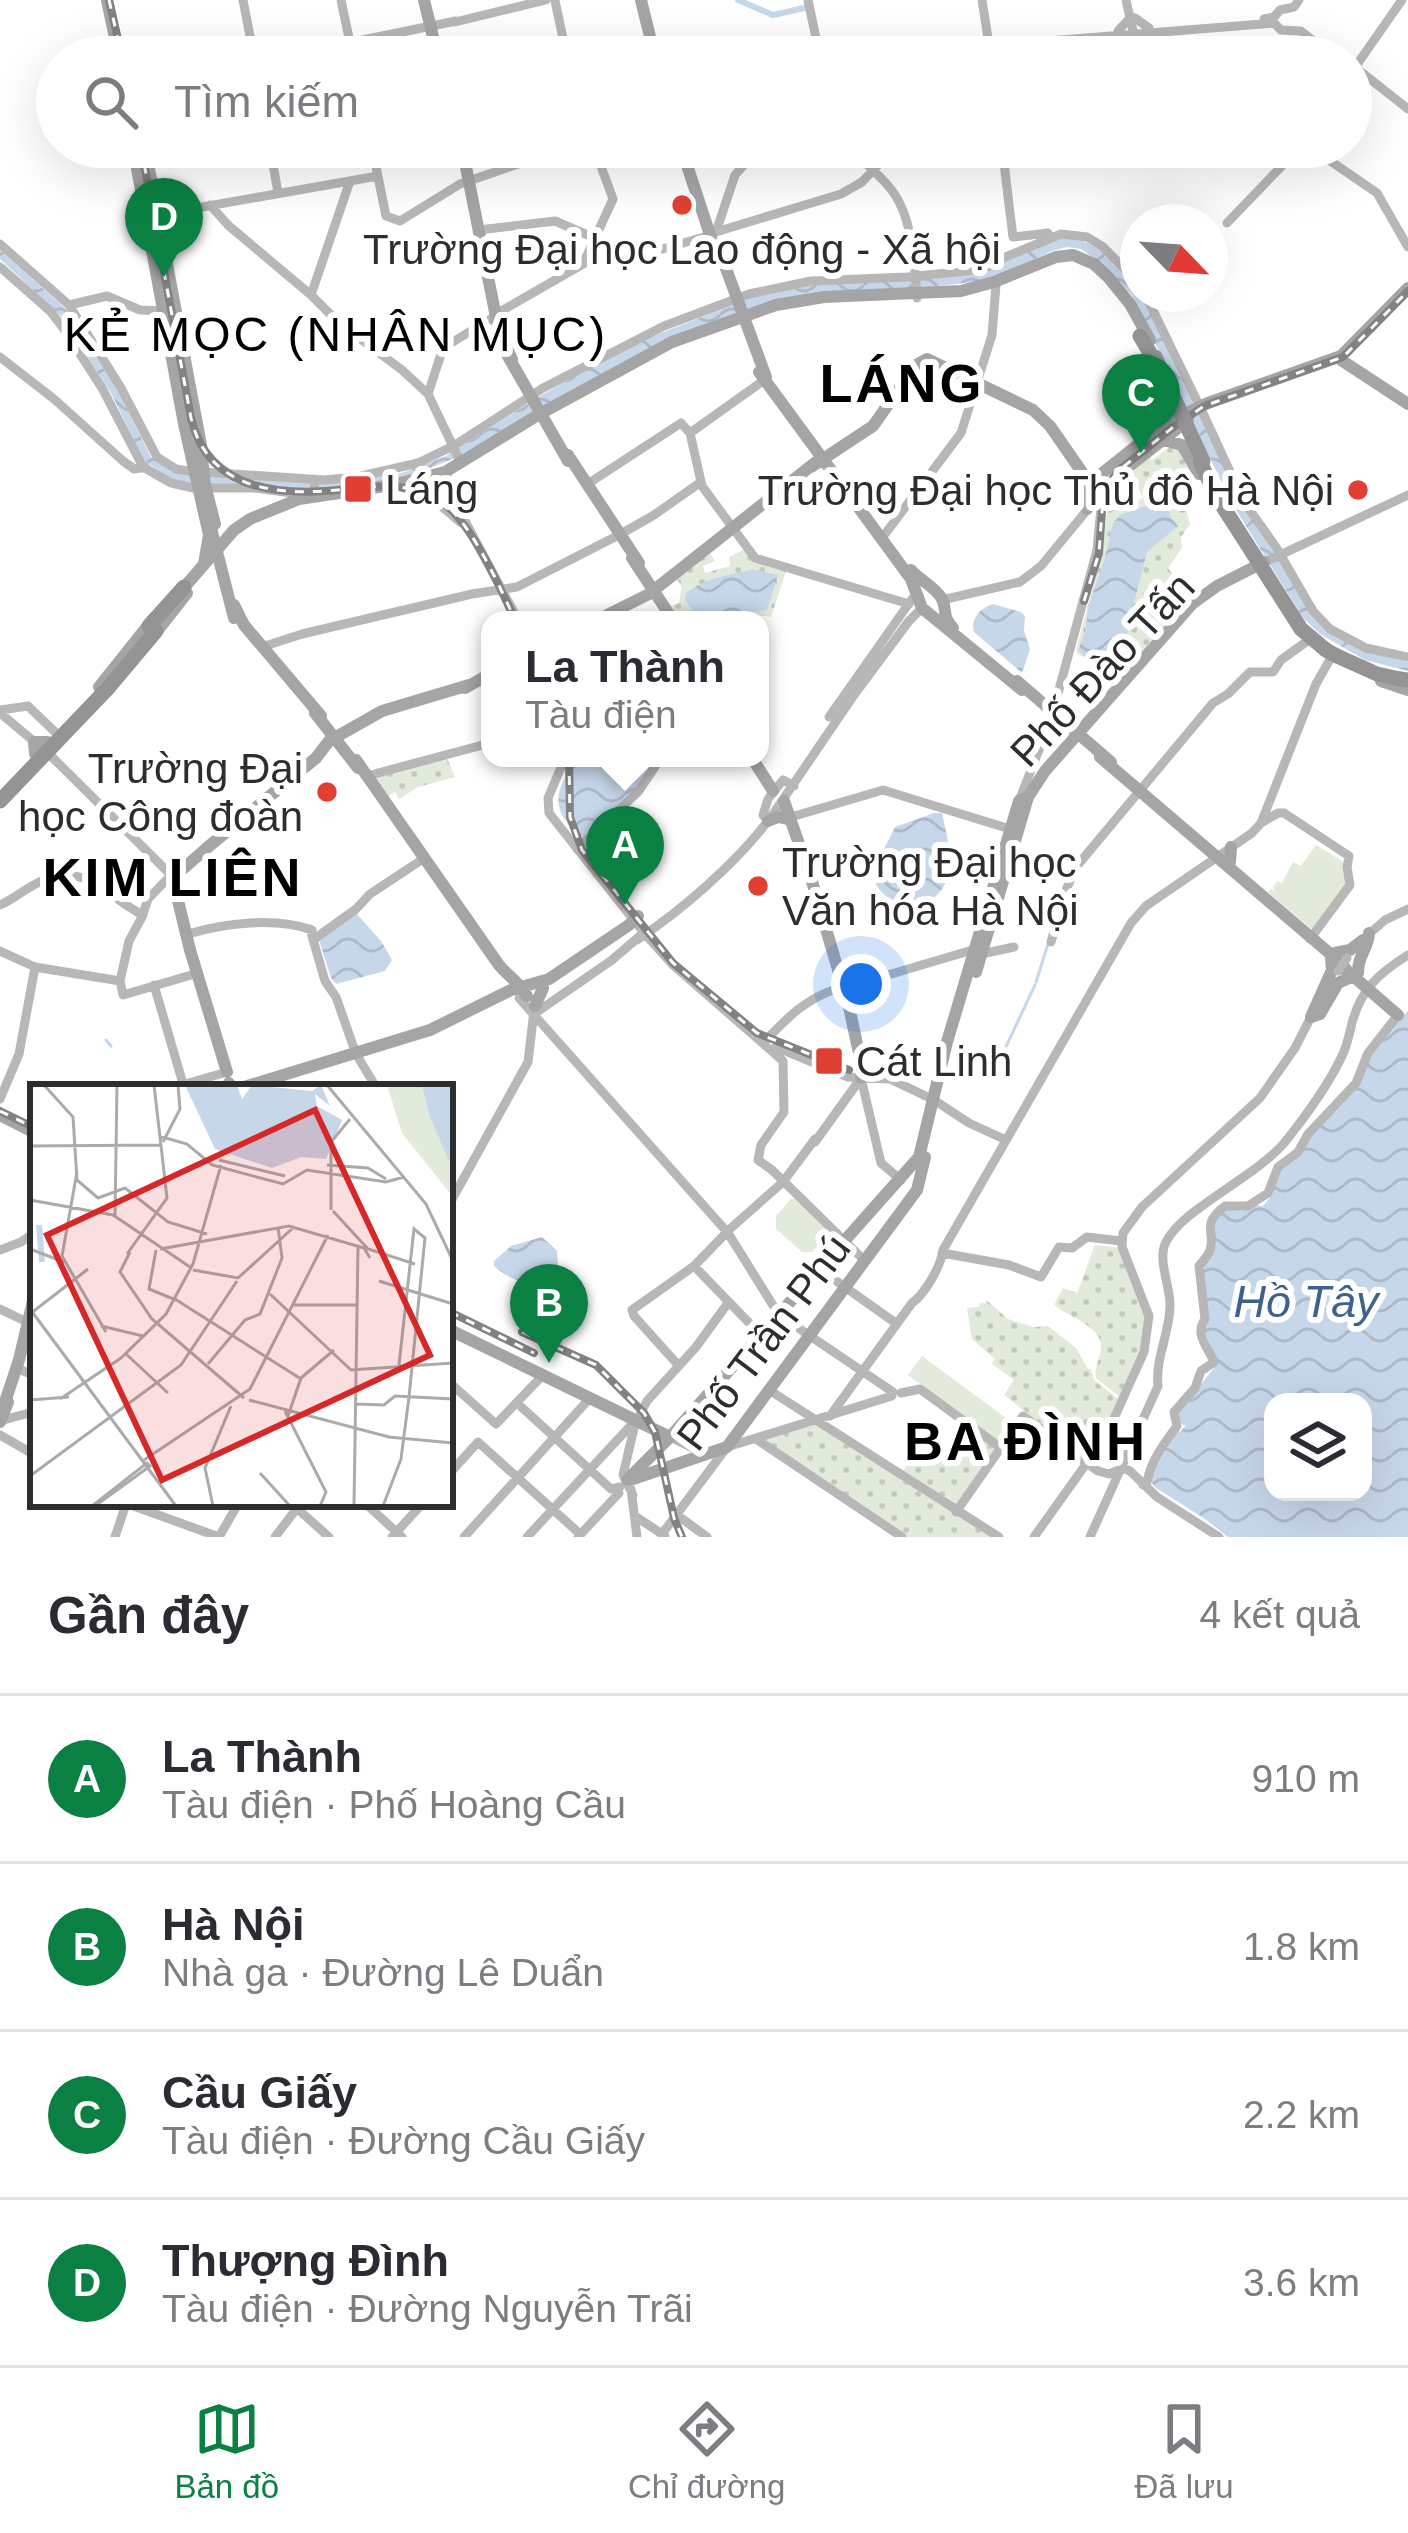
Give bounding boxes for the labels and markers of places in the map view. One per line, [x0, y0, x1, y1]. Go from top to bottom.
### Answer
pin: D [125, 178, 203, 277]
marker: Trường Đại học Lao động - Xã hội [669, 192, 695, 218]
place label: Trường Đại học Lao động - Xã hội [363, 226, 1001, 273]
pin: C [1102, 354, 1180, 453]
place label: Láng [385, 466, 478, 513]
place label: Trường Đại học Thủ đô Hà Nội [758, 467, 1334, 514]
marker: Láng [342, 473, 374, 505]
marker: Trường Đại học Thủ đô Hà Nội [1345, 477, 1371, 503]
place label: Trường Đại học Công đoàn [18, 745, 303, 840]
marker: Trường Đại học Công đoàn [314, 779, 340, 805]
pin: A [586, 806, 664, 905]
place label: Trường Đại học Văn hóa Hà Nội [782, 839, 1079, 934]
marker: Trường Đại học Văn hóa Hà Nội [745, 873, 771, 899]
place label: Cát Linh [856, 1038, 1012, 1085]
marker: Cát Linh [813, 1045, 845, 1077]
pin: B [510, 1264, 588, 1363]

